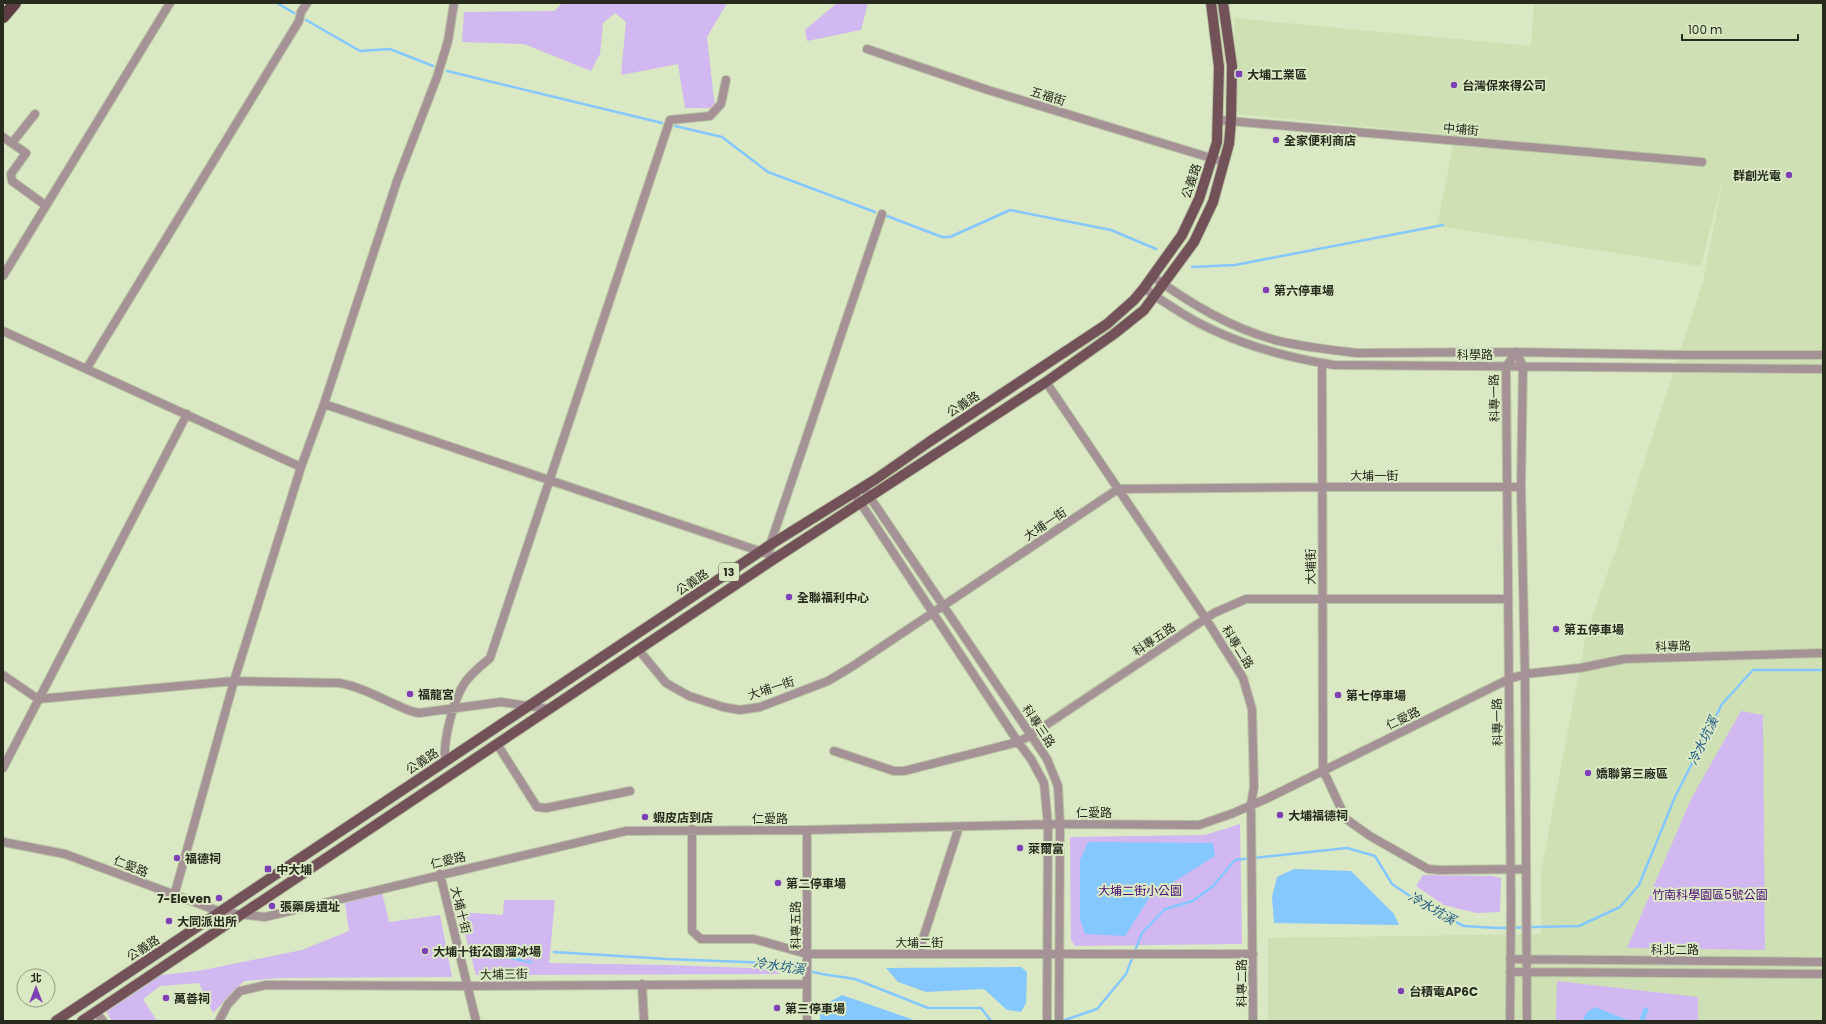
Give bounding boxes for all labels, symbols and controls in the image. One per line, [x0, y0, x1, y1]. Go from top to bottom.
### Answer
scale bar [1682, 16, 1798, 42]
text: 100 m [1688, 21, 1722, 38]
place label: 大埔工業區 [1247, 66, 1307, 83]
marker: 大埔工業區 [1234, 69, 1244, 79]
place label: 台灣保來得公司 [1462, 77, 1546, 94]
marker: 台灣保來得公司 [1449, 80, 1459, 90]
street label: 五福街 [1028, 83, 1068, 109]
street label: 中埔街 [1442, 119, 1480, 139]
place label: 全家便利商店 [1284, 132, 1356, 149]
marker: 全家便利商店 [1271, 135, 1281, 145]
street label: 公義路 [1177, 161, 1205, 201]
place label: 群創光電 [1733, 167, 1781, 184]
marker: 群創光電 [1784, 170, 1794, 180]
place label: 第六停車場 [1274, 282, 1334, 299]
marker: 第六停車場 [1261, 285, 1271, 295]
street label: 科學路 [1457, 346, 1493, 363]
street label: 科專一路 [1485, 374, 1503, 422]
street label: 公義路 [943, 387, 983, 421]
street label: 大埔一街 [1350, 467, 1398, 484]
street label: 大埔一街 [1020, 504, 1070, 544]
street label: 大埔街 [1302, 549, 1319, 585]
road number: 13 [719, 563, 739, 581]
street label: 公義路 [672, 565, 712, 599]
place label: 全聯福利中心 [797, 589, 869, 606]
marker: 全聯福利中心 [784, 592, 794, 602]
street label: 科專五路 [1129, 619, 1179, 659]
place label: 第五停車場 [1564, 621, 1624, 638]
street label: 科專二路 [1218, 622, 1258, 672]
marker: 第五停車場 [1551, 624, 1561, 634]
street label: 科專路 [1655, 637, 1691, 655]
street label: 大埔一街 [746, 672, 796, 704]
place label: 福龍宮 [418, 686, 454, 703]
place label: 第七停車場 [1346, 687, 1406, 704]
marker: 福龍宮 [405, 689, 415, 699]
marker: 第七停車場 [1333, 690, 1343, 700]
street label: 科專一路 [1488, 698, 1506, 746]
street label: 科專三路 [1019, 701, 1059, 751]
street label: 仁愛路 [1383, 702, 1423, 734]
water label: 冷水坑溪 [1683, 712, 1724, 769]
street label: 公義路 [402, 744, 442, 778]
place label: 嬌聯第三廠區 [1596, 765, 1668, 782]
marker: 嬌聯第三廠區 [1583, 768, 1593, 778]
street label: 仁愛路 [1076, 804, 1112, 821]
place label: 大埔福德祠 [1288, 807, 1348, 824]
place label: 蝦皮店到店 [653, 809, 713, 826]
street label: 仁愛路 [752, 810, 788, 827]
marker: 大埔福德祠 [1275, 810, 1285, 820]
marker: 蝦皮店到店 [640, 812, 650, 822]
place label: 萊爾富 [1028, 840, 1064, 857]
marker: 萊爾富 [1015, 843, 1025, 853]
street label: 仁愛路 [429, 848, 467, 872]
place label: 福德祠 [185, 850, 221, 867]
street label: 仁愛路 [111, 851, 151, 881]
marker: 福德祠 [172, 853, 182, 863]
place label: 中大埔 [276, 861, 312, 878]
marker: 中大埔 [263, 864, 273, 874]
place label: 第二停車場 [786, 875, 846, 892]
marker: 第二停車場 [773, 878, 783, 888]
park label: 大埔二街小公園 [1098, 882, 1182, 899]
street label: 大埔十街 [447, 885, 475, 935]
park label: 竹南科學園區5號公園 [1652, 886, 1768, 903]
water label: 冷水坑溪 [1405, 887, 1461, 930]
place label: 7-Eleven [157, 890, 211, 907]
marker: 7-Eleven [214, 893, 224, 903]
place label: 張藥房遺址 [280, 898, 340, 915]
marker: 張藥房遺址 [267, 901, 277, 911]
street label: 科專五路 [787, 901, 804, 949]
place label: 大同派出所 [177, 913, 237, 930]
marker: 大同派出所 [164, 916, 174, 926]
street label: 公義路 [123, 931, 163, 965]
street label: 大埔二街 [895, 934, 943, 951]
street label: 科北二路 [1651, 941, 1699, 958]
place label: 大埔十街公園溜冰場 [433, 943, 541, 960]
marker: 大埔十街公園溜冰場 [420, 946, 430, 956]
water label: 冷水坑溪 [752, 953, 808, 979]
street label: 科專二路 [1233, 959, 1250, 1007]
street label: 大埔三街 [480, 965, 528, 983]
north arrow [16, 968, 56, 1008]
text: 北 [31, 970, 42, 986]
place label: 台積電AP6C [1409, 983, 1478, 1000]
marker: 台積電AP6C [1396, 986, 1406, 996]
place label: 萬善祠 [174, 990, 210, 1007]
marker: 萬善祠 [161, 993, 171, 1003]
place label: 第三停車場 [785, 1000, 845, 1017]
marker: 第三停車場 [772, 1003, 782, 1013]

